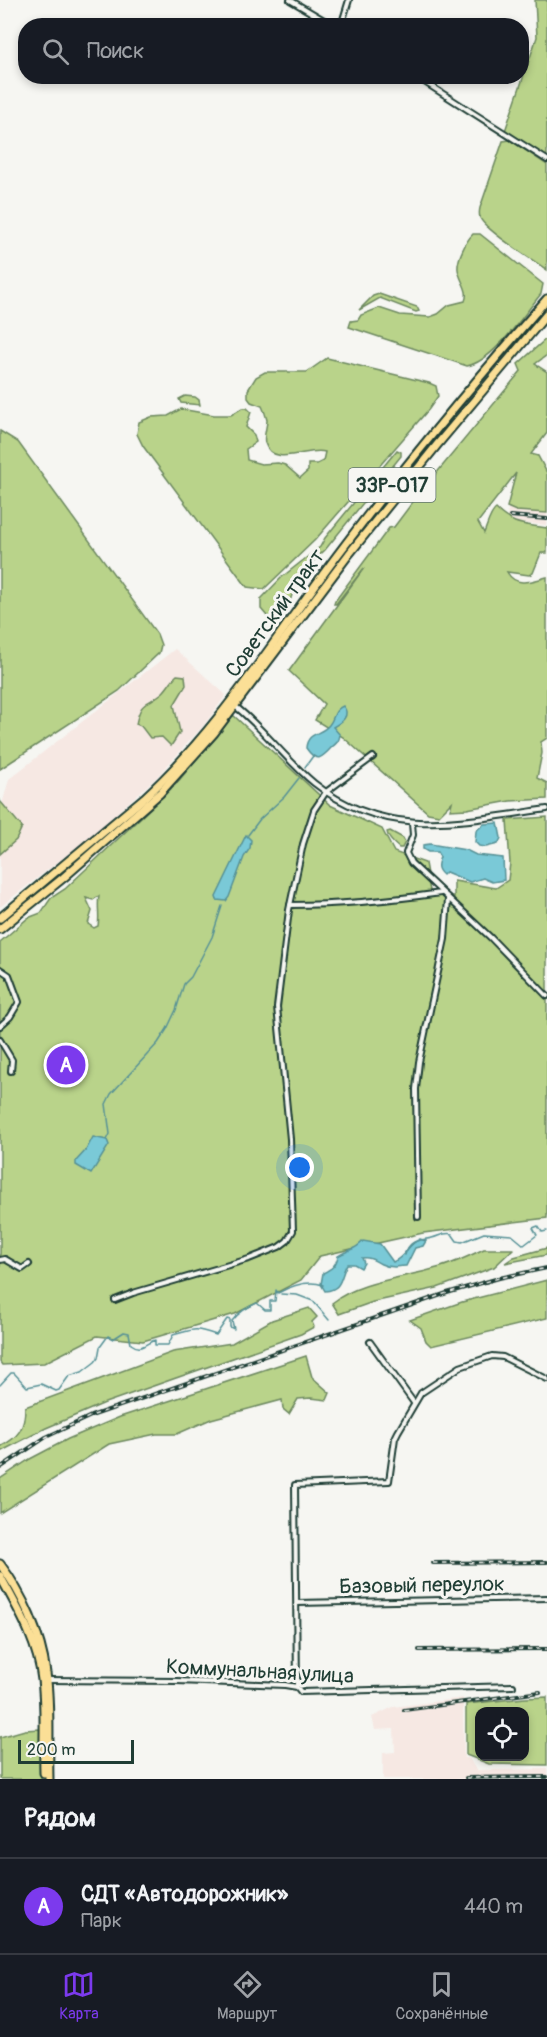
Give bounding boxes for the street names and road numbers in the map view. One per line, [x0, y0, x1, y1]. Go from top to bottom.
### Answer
road number: 33Р-017 [348, 468, 436, 502]
street label: Советский тракт [220, 543, 331, 683]
street label: Базовый переулок [339, 1571, 505, 1600]
street label: Коммунальная улица [165, 1653, 355, 1690]

